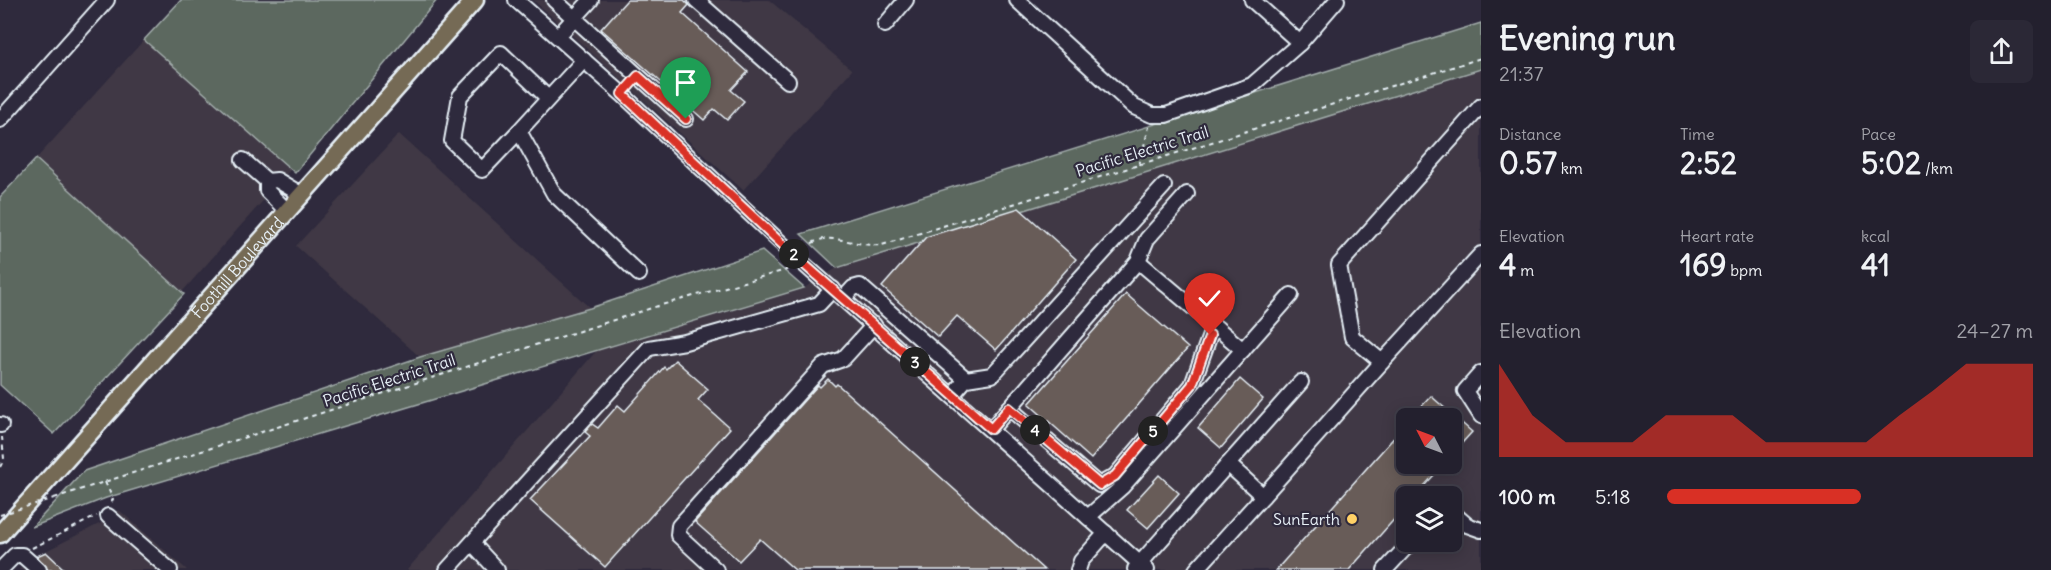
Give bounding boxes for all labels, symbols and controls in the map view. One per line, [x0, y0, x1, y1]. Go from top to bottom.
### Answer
text: Evening run [1499, 17, 1675, 59]
button: share [1970, 20, 2033, 83]
pin [660, 57, 711, 119]
text: 21:37 [1499, 61, 1544, 86]
icon: arrive [669, 66, 702, 99]
street label: Pacific Electric Trail [1073, 121, 1211, 181]
text: Distance [1499, 124, 1561, 144]
text: Time [1680, 124, 1715, 144]
text: Pace [1861, 124, 1896, 144]
text: 0.57 [1499, 144, 1557, 182]
text: 2:52 [1680, 144, 1737, 182]
text: 5:02 [1861, 144, 1921, 182]
text: km [1557, 158, 1583, 178]
text: /km [1921, 158, 1953, 178]
street label: Foothill Boulevard [187, 212, 288, 322]
text: Elevation [1499, 226, 1565, 246]
text: Heart rate [1680, 226, 1754, 246]
text: kcal [1861, 226, 1890, 246]
pin: 2 [779, 239, 809, 269]
text: 2 [790, 244, 798, 264]
text: 4 [1499, 246, 1516, 284]
text: 169 [1680, 246, 1726, 284]
text: 41 [1861, 246, 1890, 284]
text: m [1516, 260, 1534, 280]
text: bpm [1726, 260, 1762, 280]
pin [1184, 273, 1235, 335]
icon: check [1193, 282, 1226, 315]
text: Elevation [1499, 318, 1581, 343]
text: 24–27 m [1956, 318, 2033, 343]
pin: 3 [900, 347, 930, 377]
street label: Pacific Electric Trail [320, 349, 458, 411]
text: 3 [910, 352, 920, 372]
north arrow [1396, 408, 1462, 474]
map controls [1396, 408, 1462, 552]
pin: 4 [1020, 415, 1050, 445]
pin: 5 [1138, 416, 1168, 446]
text: 4 [1030, 420, 1040, 440]
text: 5 [1148, 421, 1158, 441]
text: 100 m [1499, 484, 1556, 509]
text: 5:18 [1595, 484, 1630, 509]
button: layers [1396, 486, 1462, 552]
place label: SunEarth [1273, 509, 1340, 529]
marker: SunEarth [1345, 512, 1359, 526]

